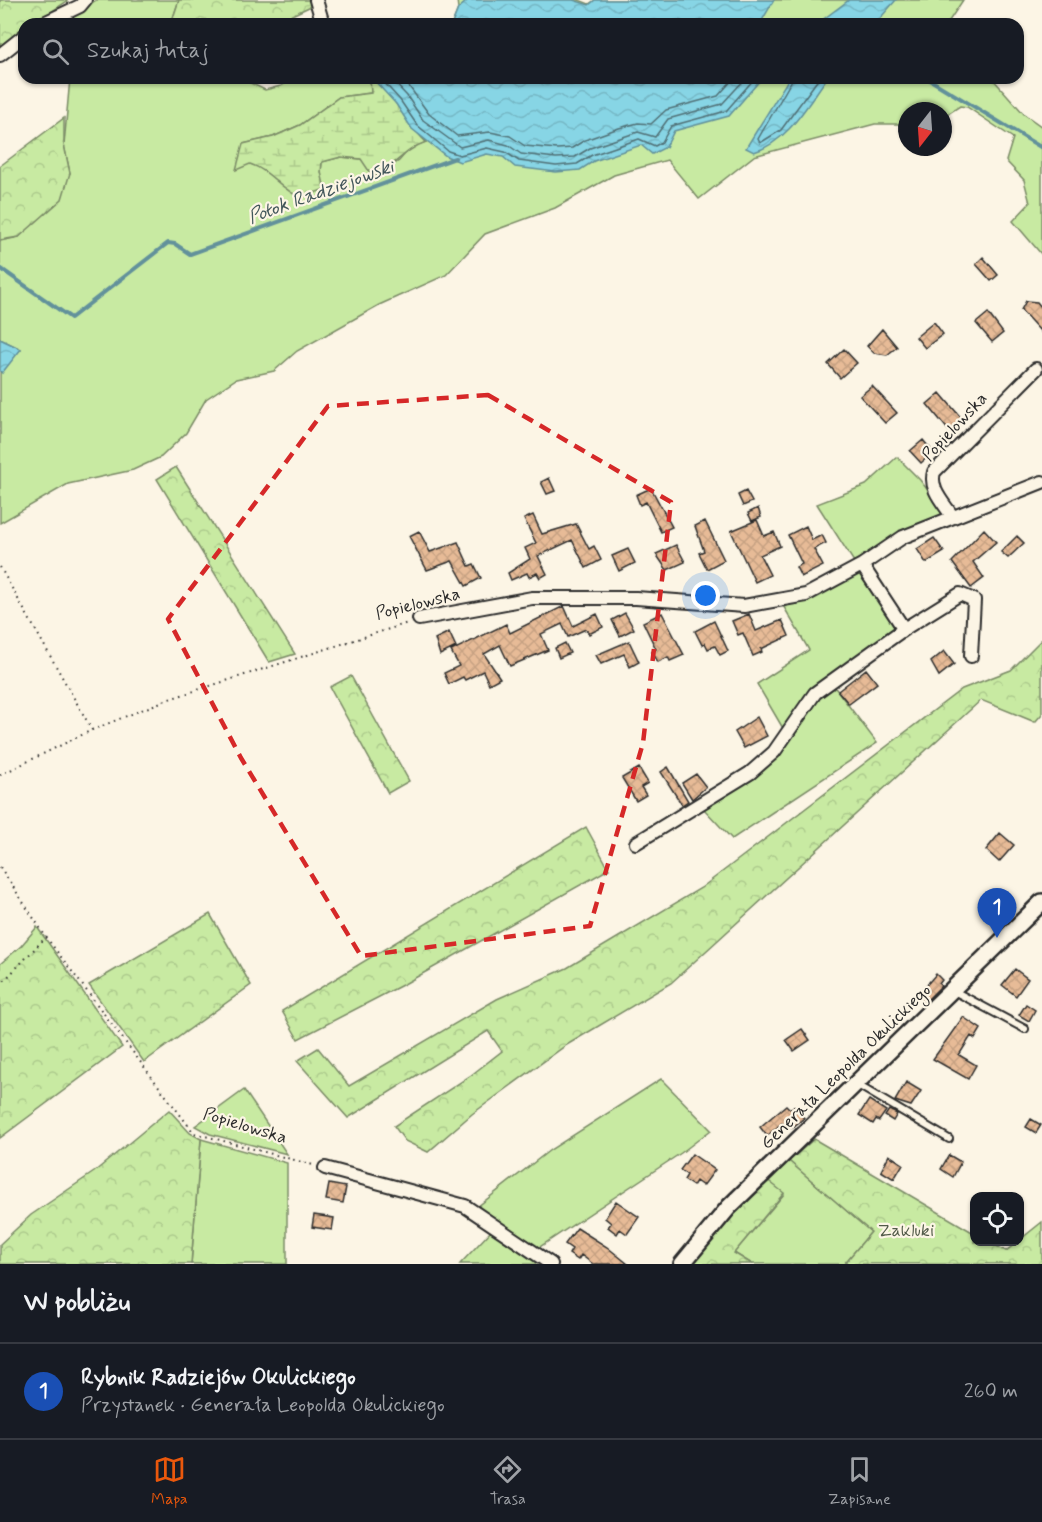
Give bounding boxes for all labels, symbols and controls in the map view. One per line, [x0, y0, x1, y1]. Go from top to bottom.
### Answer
search box [18, 18, 1024, 84]
icon: search [39, 35, 72, 68]
text: Szukaj tutaj [87, 37, 209, 65]
north arrow [898, 102, 952, 156]
water label: Potok Radziejowski [244, 152, 400, 231]
street label: Popielowska [917, 387, 993, 467]
your location [691, 581, 720, 610]
street label: Popielowska [373, 582, 463, 626]
pin: 1 [978, 888, 1016, 938]
street label: Generała Leopolda Okulickiego [755, 979, 937, 1156]
street label: Popielowska [200, 1102, 290, 1150]
map controls [970, 1192, 1024, 1246]
button: locate [970, 1192, 1024, 1246]
park label: Zakluki [878, 1219, 934, 1243]
text: W pobliżu [24, 1286, 130, 1320]
text: Rybnik Radziejów Okulickiego [81, 1364, 356, 1392]
text: 1 [39, 1378, 48, 1405]
text: 260 m [964, 1378, 1018, 1405]
text: Przystanek · Generała Leopolda Okulickiego [81, 1392, 445, 1419]
tab: Mapa [151, 1453, 188, 1510]
tab: Trasa [490, 1453, 526, 1510]
tab: Zapisane [828, 1453, 891, 1510]

